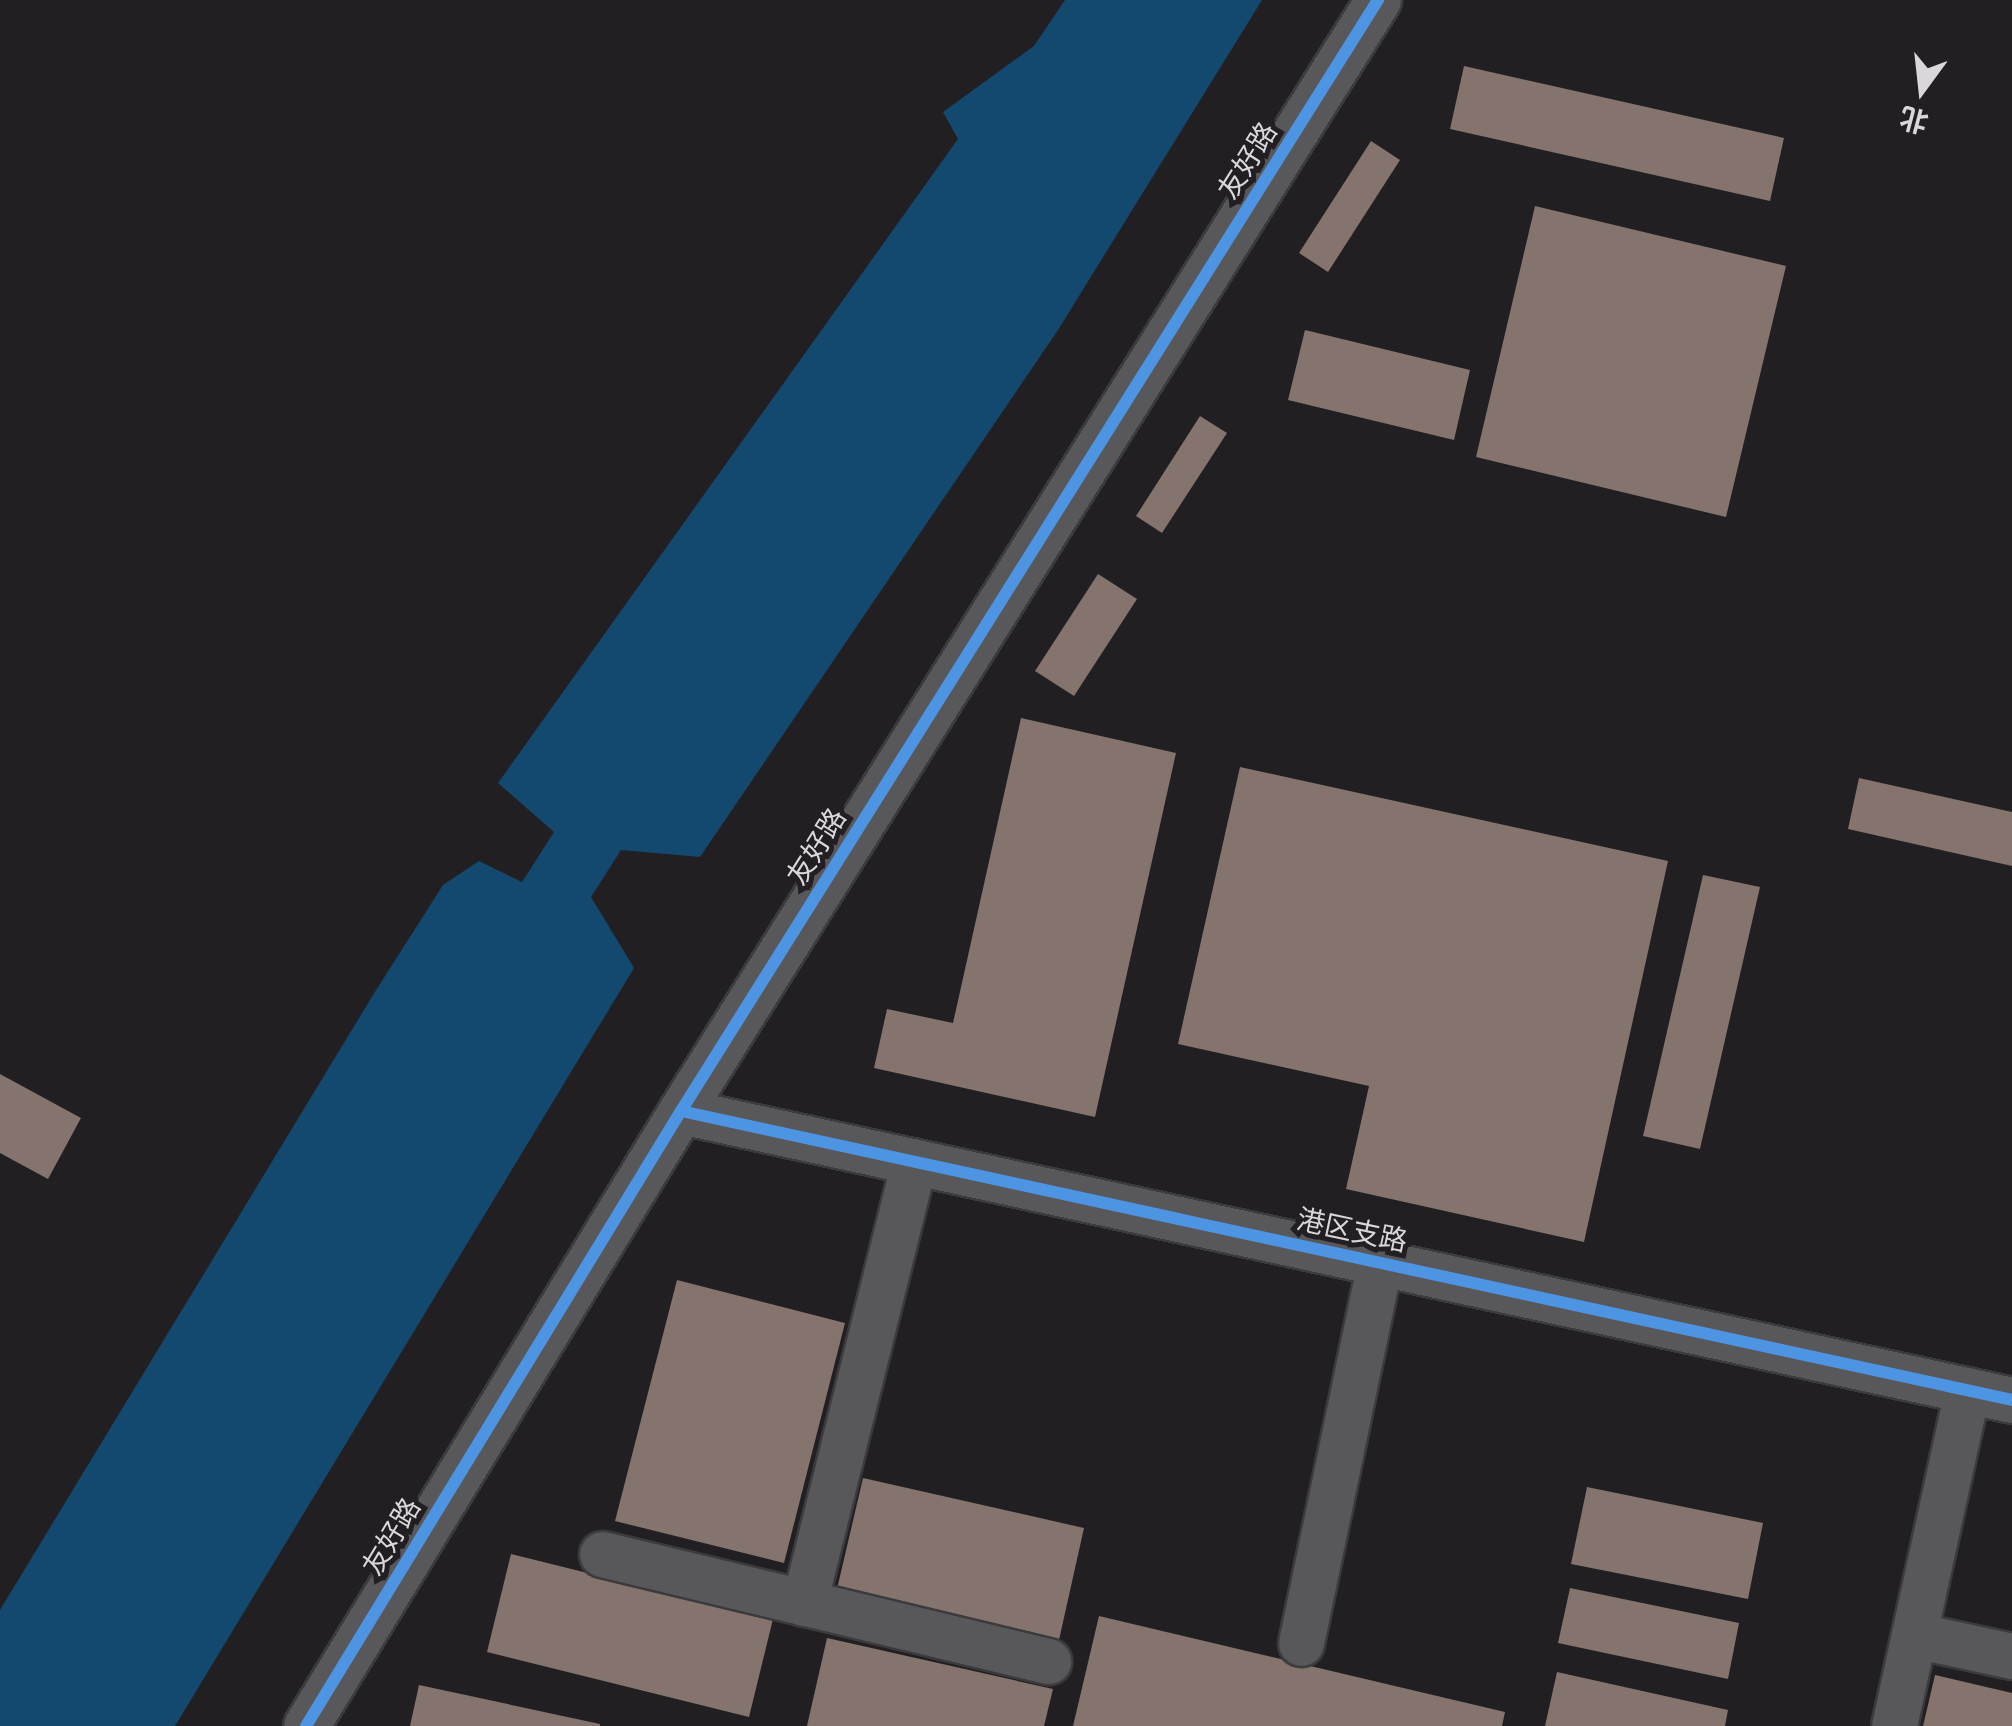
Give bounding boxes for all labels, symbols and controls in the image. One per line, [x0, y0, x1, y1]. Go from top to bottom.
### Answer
north arrow [1872, 40, 1972, 140]
text: 北 [1896, 100, 1932, 139]
street label: 友好路 [1211, 116, 1285, 206]
street label: 友好路 [780, 802, 854, 892]
street label: 港区支路 [1294, 1203, 1410, 1259]
street label: 友好路 [356, 1492, 428, 1582]

